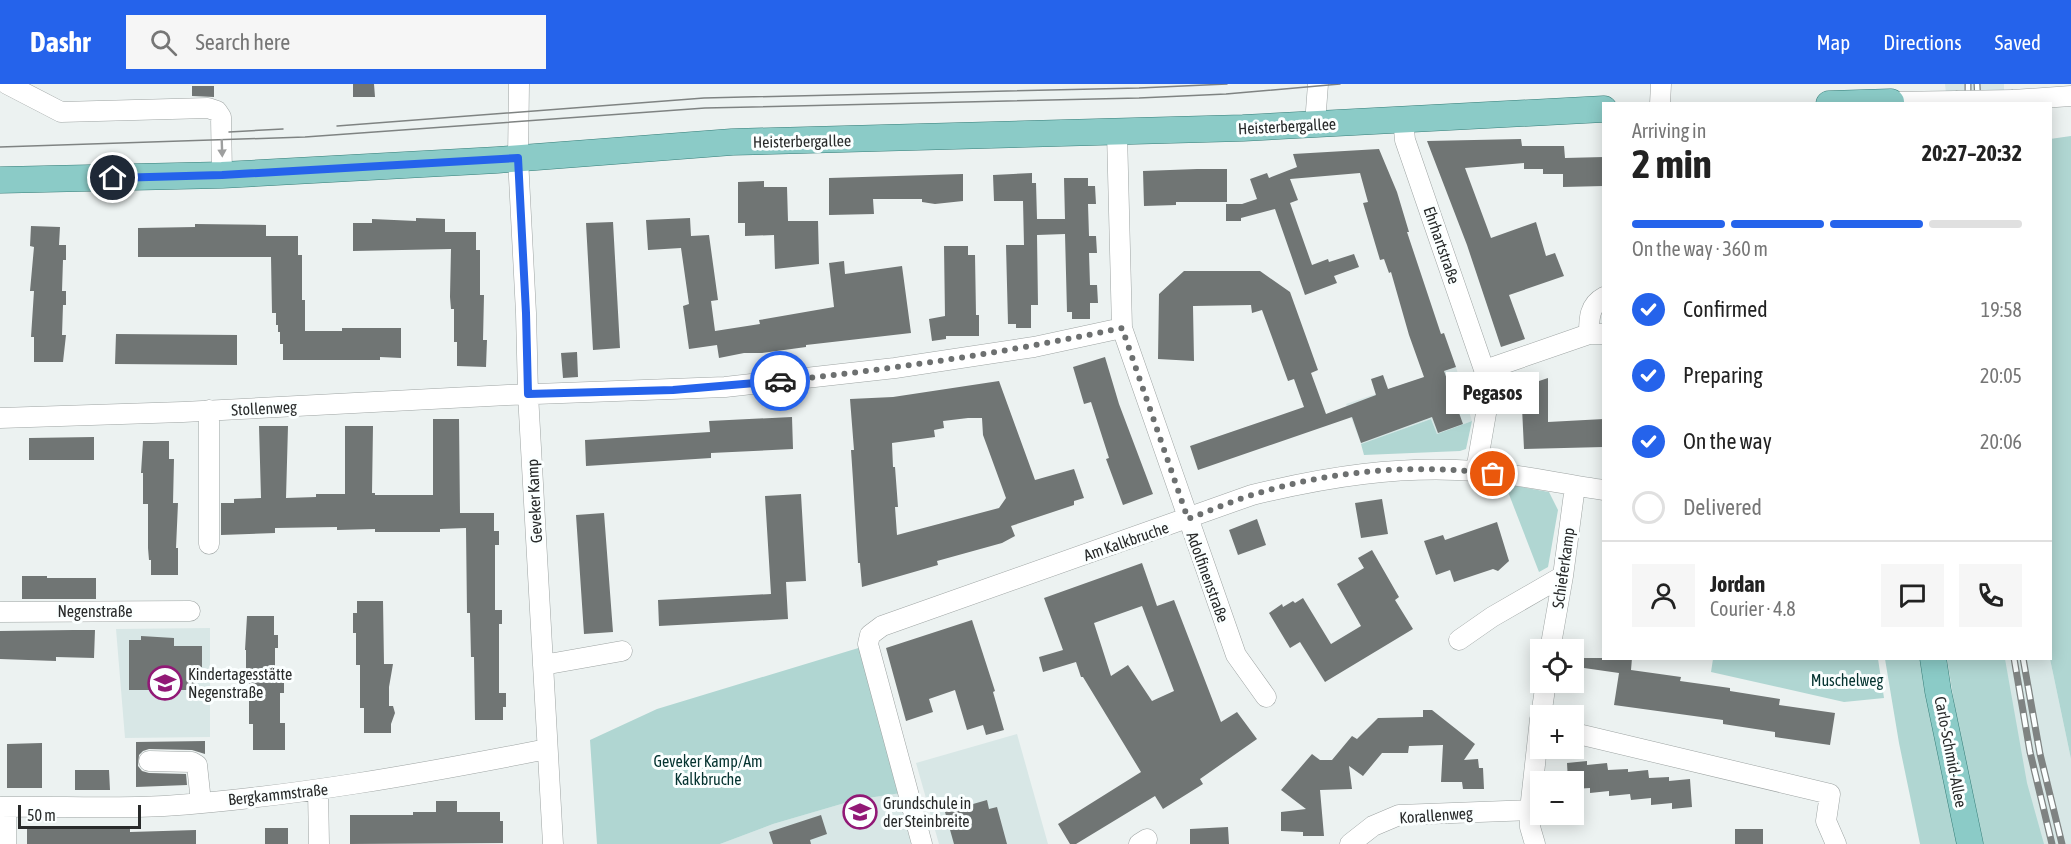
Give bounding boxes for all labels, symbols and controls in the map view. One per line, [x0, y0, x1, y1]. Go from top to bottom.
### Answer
search box [126, 15, 546, 69]
text: Dashr [30, 26, 90, 58]
icon: search [147, 26, 180, 59]
text: Search here [195, 29, 290, 55]
text: Map [1816, 30, 1850, 54]
text: Directions [1883, 30, 1962, 54]
text: Saved [1995, 30, 2041, 54]
street label: Heisterbergallee [1238, 114, 1337, 139]
text: Arriving in [1632, 119, 1706, 142]
street label: Heisterbergallee [753, 131, 851, 152]
one-way arrow [217, 139, 226, 158]
text: 20:27–20:32 [1922, 140, 2022, 166]
text: 2 min [1632, 142, 1712, 186]
pin [87, 152, 138, 203]
icon: home [96, 161, 129, 194]
street label: Ehrhartstraße [1420, 204, 1464, 286]
text: On the way · 360 m [1632, 237, 1768, 260]
icon: check [1632, 293, 1665, 326]
text: Confirmed [1683, 296, 1768, 322]
text: 19:58 [1981, 298, 2022, 321]
courier [750, 351, 810, 411]
icon: check [1632, 359, 1665, 392]
text: Preparing [1683, 362, 1763, 388]
text: 20:05 [1980, 364, 2022, 387]
icon: car [764, 365, 797, 398]
callout: Pegasos [1446, 372, 1540, 414]
text: Pegasos [1463, 381, 1522, 404]
street label: Stollenweg [231, 397, 297, 420]
icon: check [1632, 425, 1665, 458]
text: On the way [1683, 428, 1772, 454]
text: 20:06 [1980, 430, 2022, 453]
pin [1467, 448, 1518, 499]
icon: bag [1476, 457, 1509, 490]
street label: Geveker Kamp [523, 458, 546, 544]
text: Delivered [1683, 494, 1762, 520]
street label: Am Kalkbruche [1081, 518, 1171, 564]
street label: Schieferkamp [1548, 526, 1579, 610]
street label: Adolfinenstraße [1183, 529, 1233, 625]
button: person [1632, 564, 1695, 627]
button: chat [1881, 564, 1944, 627]
button: phone [1959, 564, 2022, 627]
text: Jordan [1710, 571, 1765, 597]
text: Courier · 4.8 [1710, 597, 1796, 620]
street label: Negenstraße [57, 602, 133, 621]
map controls [1530, 639, 1584, 825]
button: locate [1530, 639, 1584, 693]
school or university icon: Kindertagesstätte Negenstraße [147, 665, 183, 701]
place label: Kindertagesstätte Negenstraße [188, 665, 292, 702]
park label: Muschelweg [1811, 671, 1883, 690]
street label: Carlo-Schmid-Allee [1931, 695, 1971, 809]
button: + [1530, 705, 1584, 759]
park label: Geveker Kamp/Am Kalkbruche [653, 752, 763, 788]
button: − [1530, 771, 1584, 825]
street label: Bergkammstraße [227, 780, 329, 809]
school or university icon: Grundschule in der Steinbreite [842, 794, 878, 830]
place label: Grundschule in der Steinbreite [883, 794, 971, 830]
scale bar [18, 802, 141, 830]
street label: Korallenweg [1399, 803, 1474, 828]
text: 50 m [27, 806, 56, 824]

